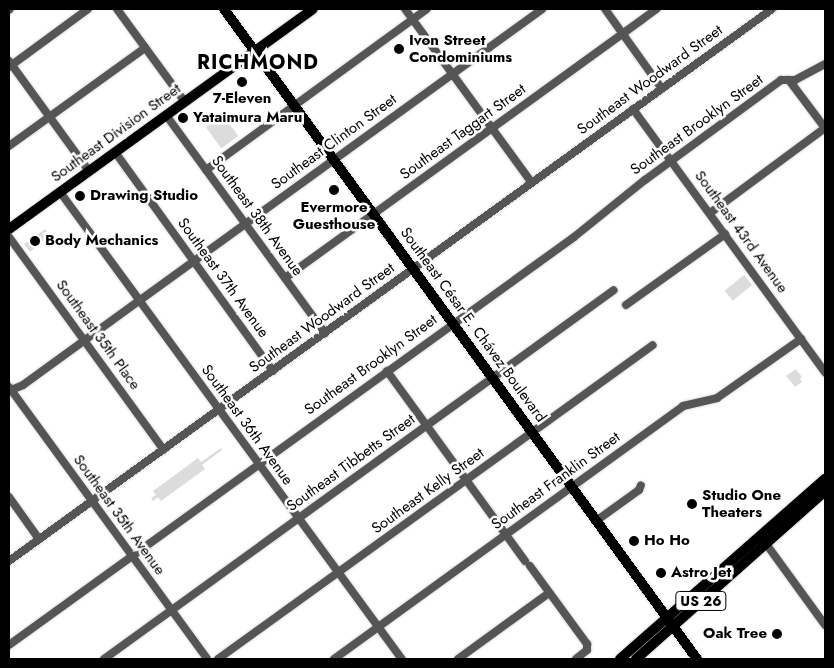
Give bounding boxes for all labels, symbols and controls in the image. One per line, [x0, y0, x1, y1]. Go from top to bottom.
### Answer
street label: Southeast Woodward Street [574, 21, 726, 139]
place label: Ivon Street Condominiums [409, 31, 512, 66]
marker: Ivon Street Condominiums [393, 43, 405, 55]
district label: RICHMOND [196, 50, 320, 74]
street label: Southeast Brooklyn Street [627, 71, 767, 179]
marker: 7-Eleven [236, 76, 248, 88]
street label: Southeast Division Street [48, 80, 184, 186]
street label: Southeast Taggart Street [397, 80, 529, 184]
place label: 7-Eleven [213, 90, 271, 108]
street label: Southeast Clinton Street [268, 91, 400, 193]
place label: Yataimura Maru [193, 109, 302, 127]
marker: Yataimura Maru [177, 112, 189, 124]
street label: Southeast 38th Avenue [207, 152, 307, 280]
street label: Southeast 43rd Avenue [691, 167, 791, 297]
marker: Evermore Guesthouse [328, 184, 340, 196]
place label: Drawing Studio [90, 187, 198, 205]
marker: Drawing Studio [74, 190, 86, 202]
place label: Evermore Guesthouse [293, 198, 375, 233]
street label: Southeast 37th Avenue [174, 215, 272, 341]
street label: Southeast César E. Chávez Boulevard [396, 224, 550, 426]
place label: Body Mechanics [45, 232, 158, 250]
marker: Body Mechanics [29, 235, 41, 247]
street label: Southeast Woodward Street [246, 259, 398, 377]
street label: Southeast 35th Place [52, 277, 144, 393]
street label: Southeast Brooklyn Street [301, 311, 441, 419]
street label: Southeast 36th Avenue [197, 361, 297, 489]
street label: Southeast Tibbetts Street [283, 410, 419, 516]
street label: Southeast Franklin Street [488, 428, 624, 534]
street label: Southeast Kelly Street [368, 444, 488, 538]
street label: Southeast 35th Avenue [69, 451, 169, 579]
place label: Studio One Theaters [702, 486, 781, 521]
marker: Studio One Theaters [686, 498, 698, 510]
place label: Ho Ho [644, 532, 690, 550]
marker: Ho Ho [628, 535, 640, 547]
place label: Astro Jet [671, 564, 731, 582]
marker: Astro Jet [655, 567, 667, 579]
road number: US 26 [675, 590, 727, 612]
place label: Oak Tree [703, 625, 767, 643]
marker: Oak Tree [771, 628, 783, 640]

